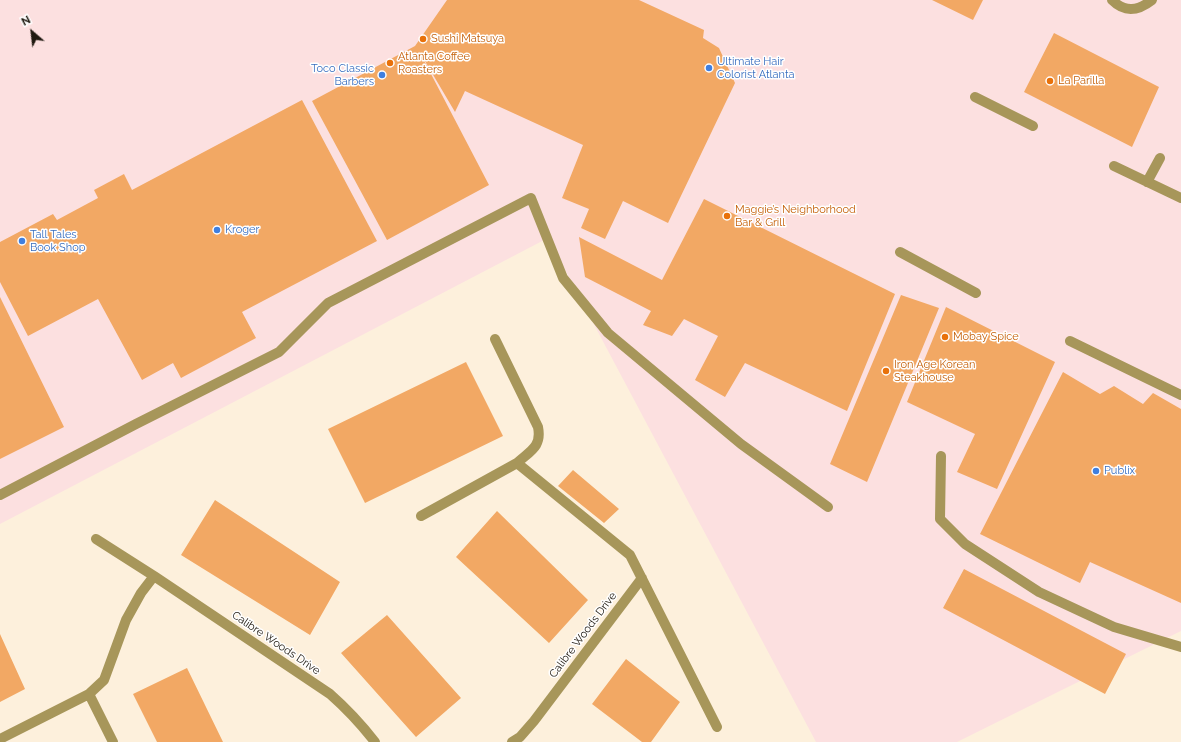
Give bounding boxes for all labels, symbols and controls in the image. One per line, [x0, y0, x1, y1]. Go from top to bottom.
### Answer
north arrow [12, 12, 52, 52]
text: N [19, 13, 33, 29]
place label: Sushi Matsuya [431, 32, 504, 46]
marker: Sushi Matsuya [418, 34, 428, 44]
place label: Atlanta Coffee Roasters [398, 50, 470, 76]
place label: Ultimate Hair Colorist Atlanta [717, 55, 795, 81]
marker: Atlanta Coffee Roasters [385, 58, 395, 68]
place label: Toco Classic Barbers [311, 62, 374, 88]
marker: Ultimate Hair Colorist Atlanta [704, 63, 714, 73]
marker: Toco Classic Barbers [377, 70, 387, 80]
place label: La Parilla [1058, 74, 1104, 88]
marker: La Parilla [1045, 76, 1055, 86]
place label: Maggie’s Neighborhood Bar & Grill [735, 203, 856, 229]
marker: Maggie’s Neighborhood Bar & Grill [722, 211, 732, 221]
place label: Kroger [225, 223, 259, 237]
marker: Kroger [212, 225, 222, 235]
place label: Tall Tales Book Shop [30, 228, 85, 254]
marker: Tall Tales Book Shop [17, 236, 27, 246]
place label: Mobay Spice [953, 330, 1019, 344]
marker: Mobay Spice [940, 332, 950, 342]
place label: Iron Age Korean Steakhouse [894, 358, 975, 384]
marker: Iron Age Korean Steakhouse [881, 366, 891, 376]
place label: Publix [1104, 464, 1135, 478]
marker: Publix [1091, 466, 1101, 476]
street label: Calibre Woods Drive [547, 590, 619, 680]
street label: Calibre Woods Drive [229, 609, 323, 677]

